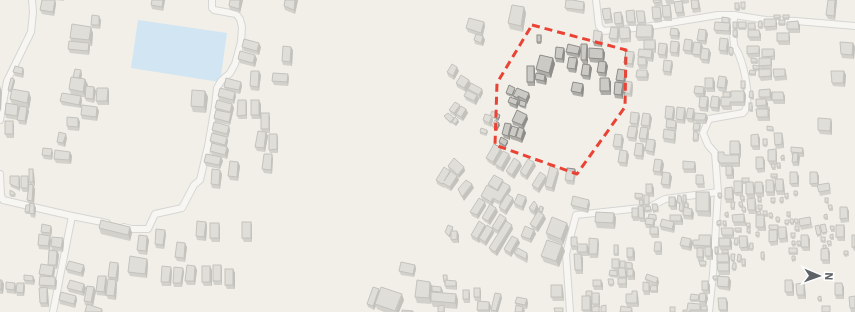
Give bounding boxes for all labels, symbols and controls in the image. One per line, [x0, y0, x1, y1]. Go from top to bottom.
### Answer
north arrow [799, 256, 839, 296]
text: N [822, 272, 836, 281]

